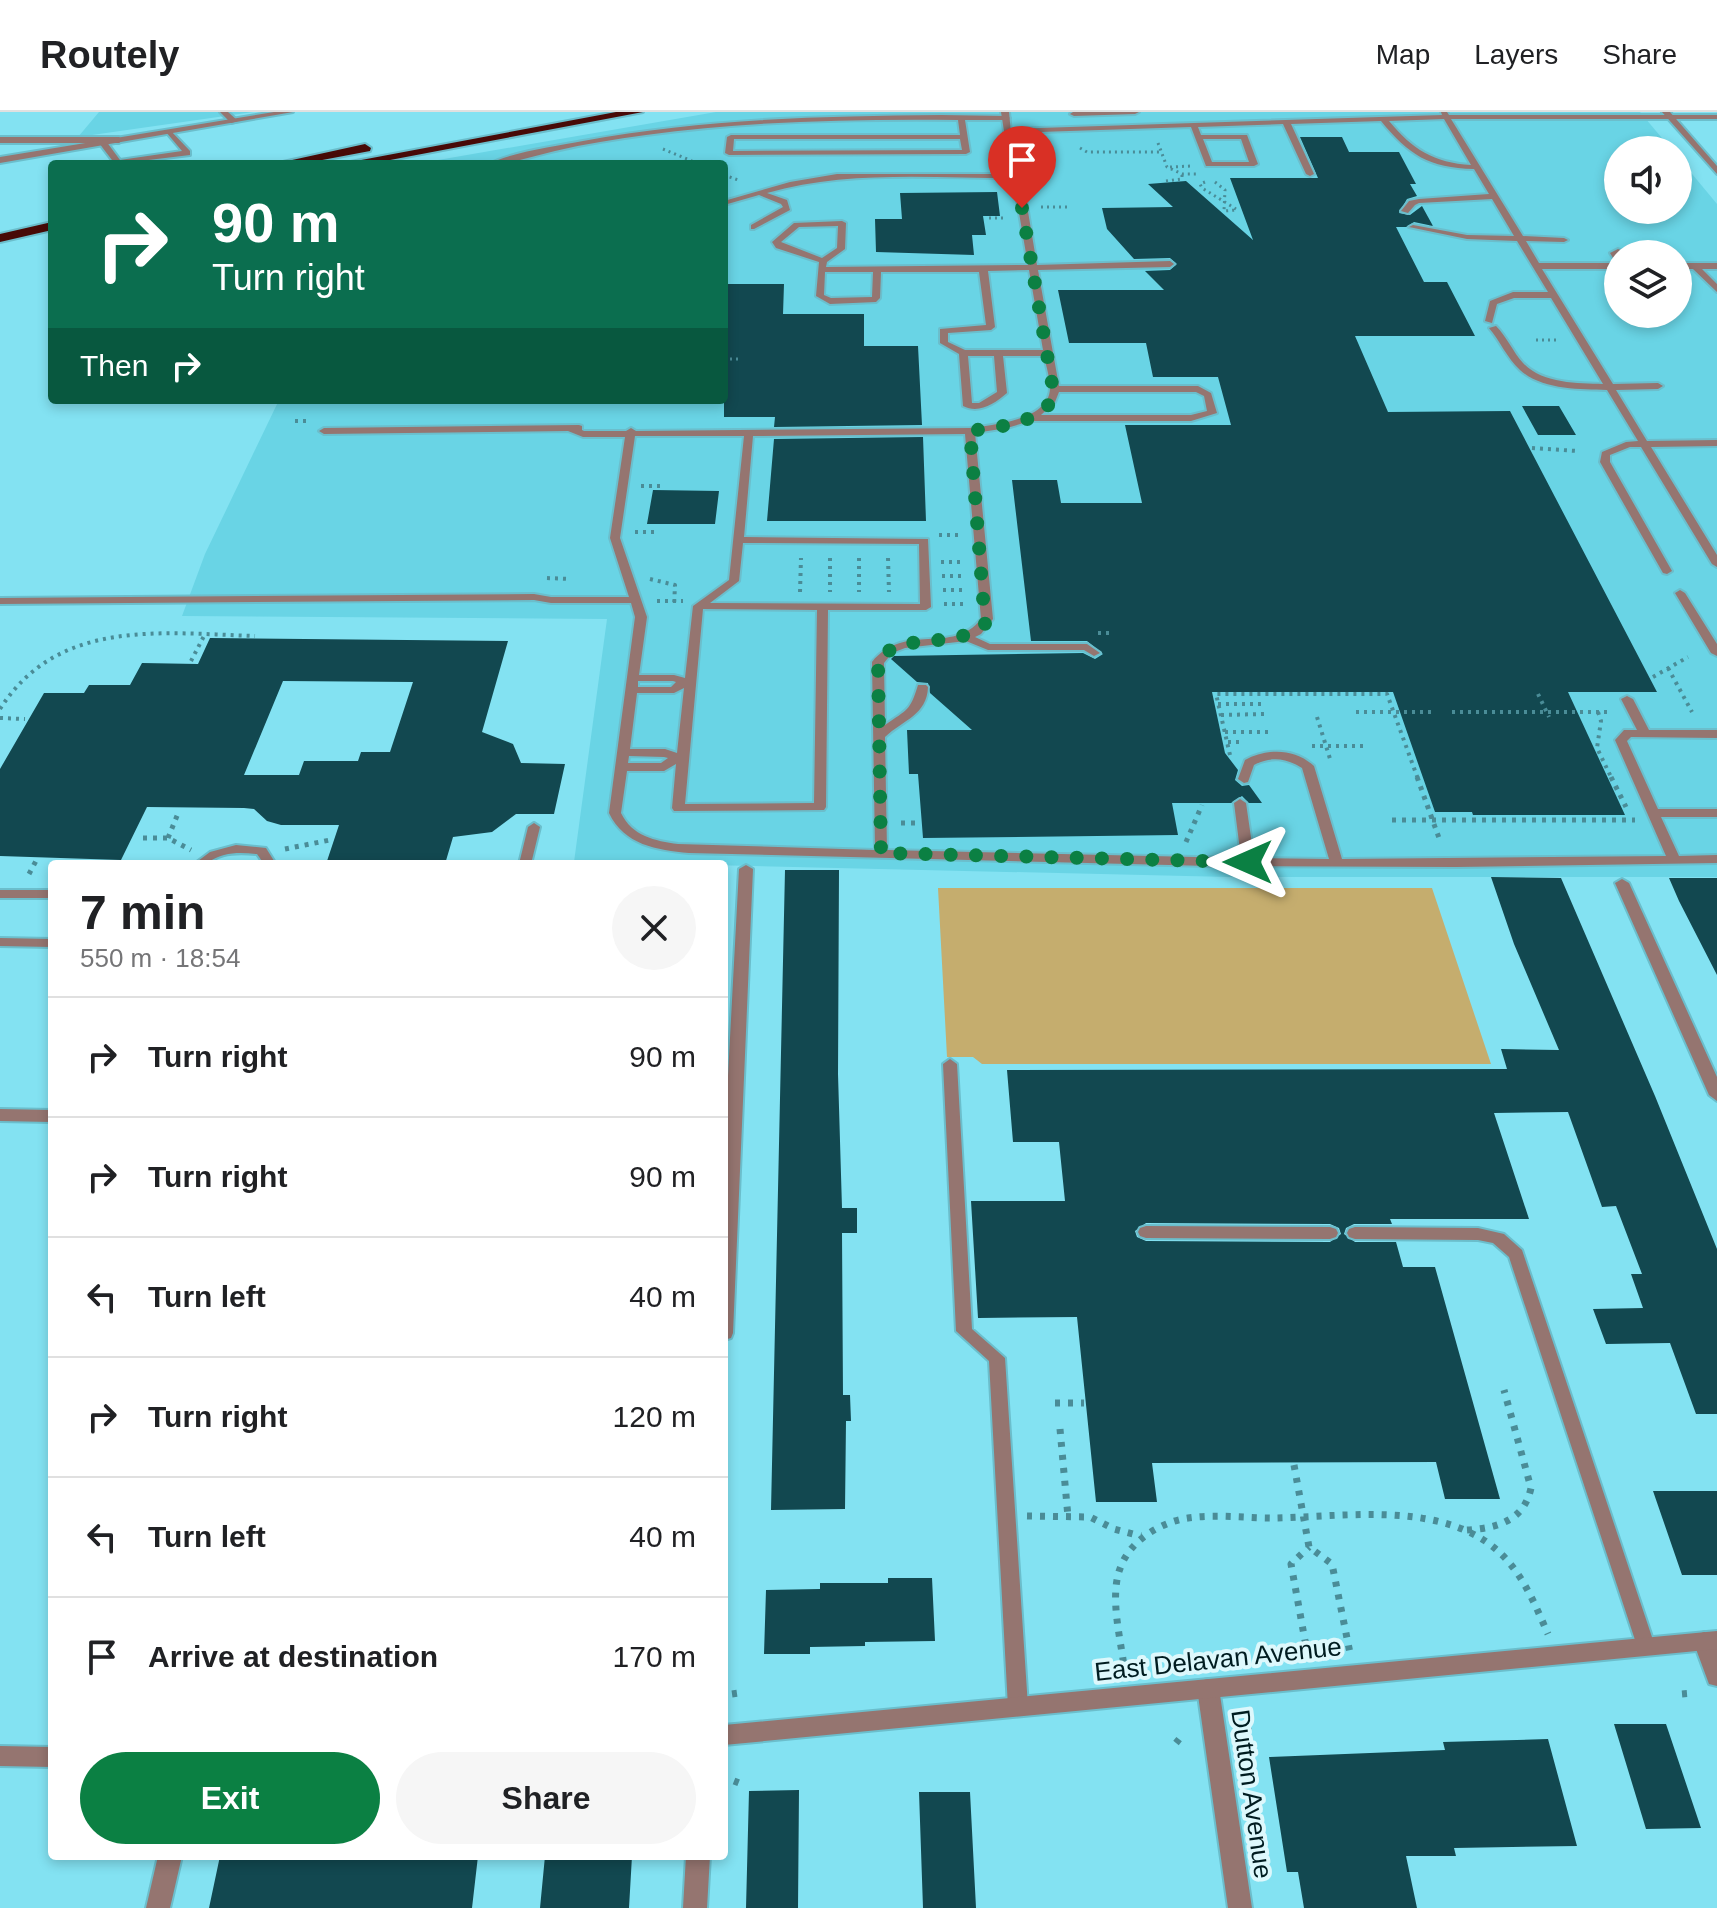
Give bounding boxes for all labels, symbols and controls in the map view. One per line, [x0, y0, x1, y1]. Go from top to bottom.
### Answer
text: Routely [40, 34, 179, 76]
text: Map [1376, 39, 1430, 70]
text: Layers [1474, 39, 1558, 70]
text: Share [1602, 39, 1677, 70]
pin [988, 126, 1056, 208]
map controls [1604, 136, 1692, 328]
button: sound [1604, 136, 1692, 224]
icon: arrive [1000, 138, 1044, 182]
text: 90 m [212, 191, 340, 254]
icon: right [80, 192, 184, 296]
button: layers [1604, 240, 1692, 328]
text: Turn right [212, 257, 365, 298]
icon: right [164, 344, 208, 388]
text: Then [80, 349, 148, 382]
position arrow [1206, 820, 1290, 904]
text: 7 min [80, 886, 205, 939]
button: close [612, 886, 696, 970]
text: 550 m · 18:54 [80, 943, 240, 973]
icon: right [80, 1035, 124, 1079]
text: Turn right [148, 1040, 287, 1073]
text: 90 m [629, 1040, 696, 1073]
icon: right [80, 1155, 124, 1199]
text: Turn right [148, 1160, 287, 1193]
text: 90 m [629, 1160, 696, 1193]
icon: left [80, 1275, 124, 1319]
text: Turn left [148, 1280, 266, 1313]
text: 40 m [629, 1280, 696, 1313]
icon: right [80, 1395, 124, 1439]
text: Turn right [148, 1400, 287, 1433]
text: 120 m [613, 1400, 696, 1433]
icon: left [80, 1515, 124, 1559]
text: Turn left [148, 1520, 266, 1553]
text: 40 m [629, 1520, 696, 1553]
street label: East Delavan Avenue [1093, 1631, 1343, 1687]
icon: arrive [80, 1635, 124, 1679]
text: Arrive at destination [148, 1640, 438, 1673]
text: 170 m [613, 1640, 696, 1673]
street label: Dutton Avenue [1225, 1708, 1279, 1880]
button: Exit [80, 1752, 380, 1844]
button: Share [396, 1752, 696, 1844]

